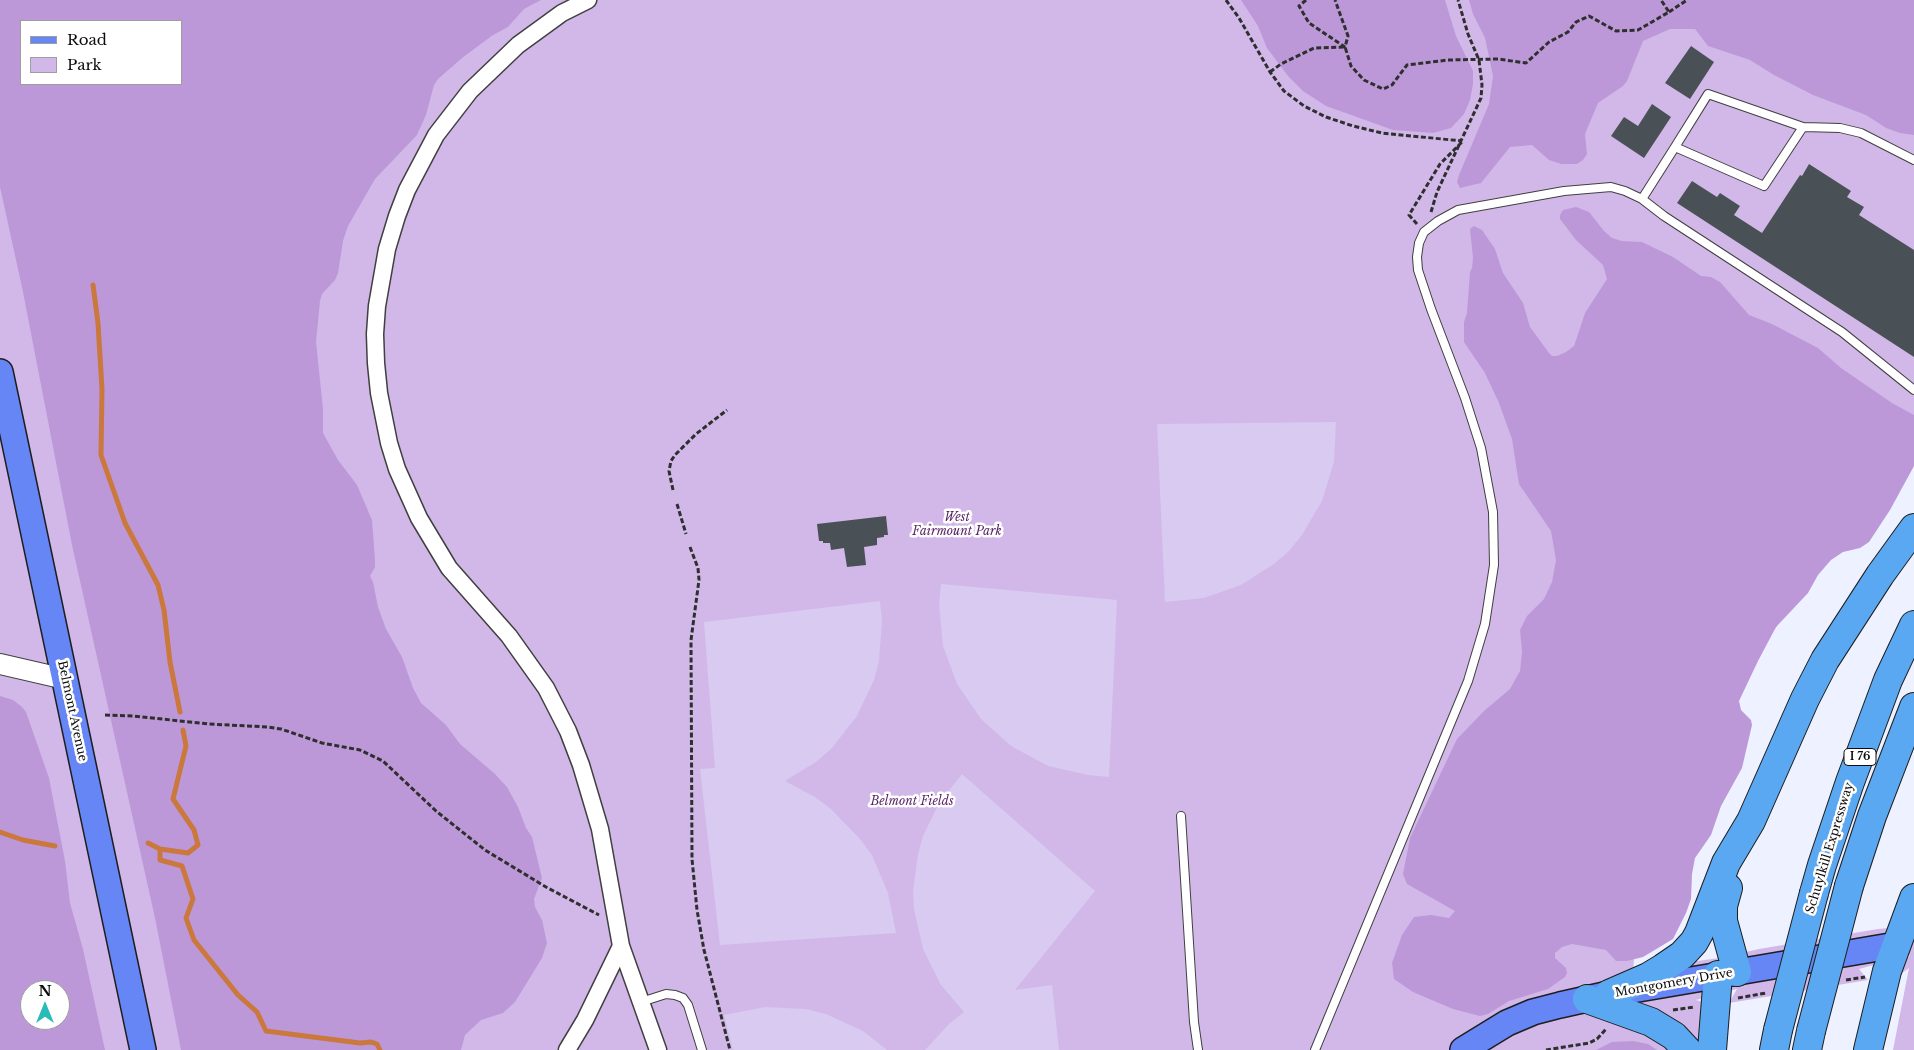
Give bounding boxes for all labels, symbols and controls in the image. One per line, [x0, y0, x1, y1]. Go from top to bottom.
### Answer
legend [20, 20, 182, 85]
text: Road [67, 30, 107, 49]
text: Park [67, 55, 102, 74]
park label: West Fairmount Park [912, 511, 1002, 539]
street label: Belmont Avenue [54, 659, 90, 763]
road number: I 76 [1844, 749, 1876, 766]
street label: Schuylkill Expressway [1803, 781, 1857, 915]
park label: Belmont Fields [871, 795, 953, 809]
street label: Montgomery Drive [1614, 966, 1734, 1000]
north arrow [20, 980, 70, 1030]
text: N [38, 982, 52, 1000]

